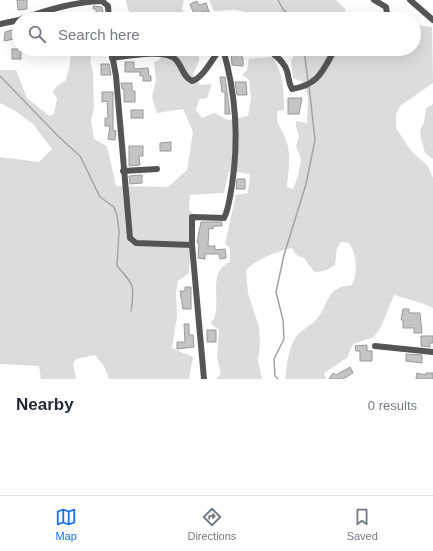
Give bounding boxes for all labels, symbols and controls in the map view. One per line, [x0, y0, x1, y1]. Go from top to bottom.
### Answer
search box [12, 12, 421, 56]
icon: search [26, 23, 48, 45]
text: Search here [58, 26, 140, 43]
text: Nearby [16, 395, 74, 414]
text: 0 results [368, 398, 417, 413]
tab: Map [55, 506, 77, 542]
tab: Directions [187, 506, 236, 542]
tab: Saved [347, 506, 378, 542]

